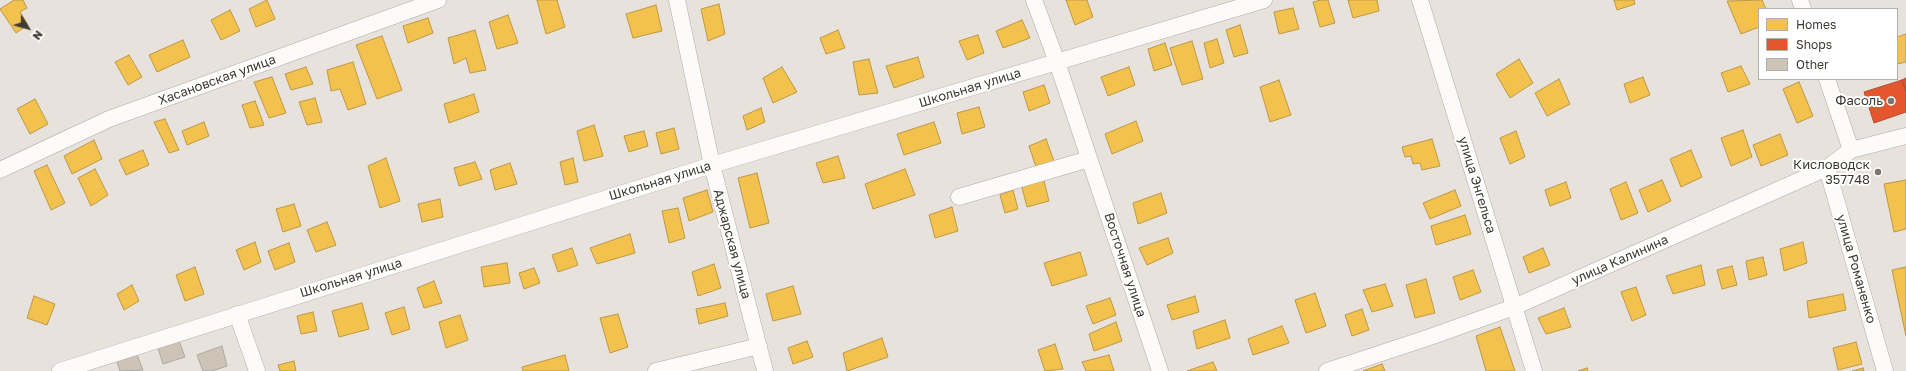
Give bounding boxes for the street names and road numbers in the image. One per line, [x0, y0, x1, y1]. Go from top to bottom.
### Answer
street label: Хасановская улица [156, 51, 278, 109]
street label: Школьная улица [917, 65, 1023, 111]
street label: улица Энгельса [1455, 135, 1499, 235]
street label: Школьная улица [607, 158, 713, 204]
street label: Аджарская улица [710, 187, 754, 301]
street label: Восточная улица [1101, 211, 1149, 319]
street label: улица Романенко [1833, 213, 1879, 325]
street label: улица Калинина [1569, 232, 1671, 288]
street label: Школьная улица [298, 255, 404, 301]

